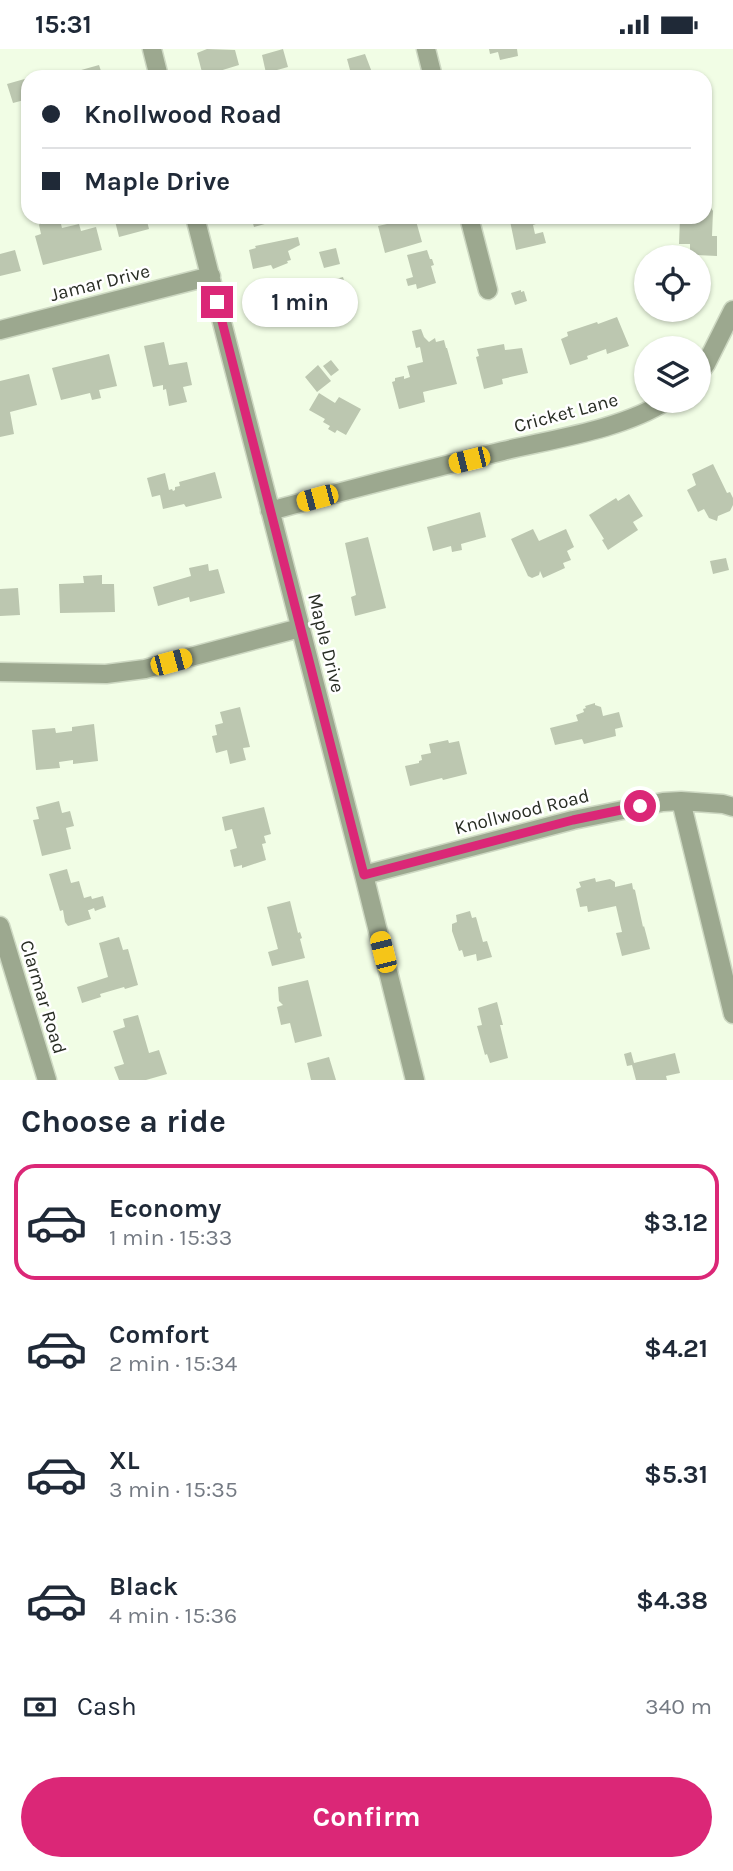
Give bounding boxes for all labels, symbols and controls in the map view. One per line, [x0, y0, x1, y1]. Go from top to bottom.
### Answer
text: 15:31 [35, 9, 92, 40]
text: Knollwood Road [84, 99, 282, 130]
text: Maple Drive [84, 166, 230, 197]
map controls [634, 245, 711, 413]
button: locate [634, 245, 711, 322]
street label: Jamar Drive [48, 260, 152, 306]
callout: 1 min [242, 278, 357, 327]
route end [201, 286, 233, 318]
text: 1 min [271, 289, 329, 316]
button: layers [634, 336, 711, 413]
street label: Cricket Lane [512, 389, 620, 437]
car [447, 445, 492, 475]
car [294, 482, 341, 514]
street label: Maple Drive [303, 591, 349, 695]
car [148, 646, 195, 678]
street label: Knollwood Road [452, 785, 592, 839]
route start [624, 790, 656, 822]
car [368, 929, 399, 975]
street label: Clarmar Road [15, 938, 71, 1056]
text: Choose a ride [21, 1103, 226, 1140]
icon: car [25, 1191, 88, 1254]
text: Economy [109, 1193, 221, 1224]
text: $3.12 [643, 1207, 708, 1238]
text: 1 min · 15:33 [109, 1224, 232, 1251]
icon: car [25, 1317, 88, 1380]
text: Comfort [109, 1319, 210, 1350]
text: $4.21 [644, 1333, 708, 1364]
text: 2 min · 15:34 [109, 1350, 237, 1377]
icon: car [25, 1443, 88, 1506]
text: XL [109, 1445, 140, 1476]
text: $5.31 [644, 1459, 708, 1490]
text: 3 min · 15:35 [109, 1476, 238, 1503]
icon: car [25, 1569, 88, 1632]
text: Black [109, 1571, 178, 1602]
text: $4.38 [636, 1585, 708, 1616]
text: 4 min · 15:36 [109, 1602, 237, 1629]
icon: cash [21, 1688, 59, 1726]
text: Cash [77, 1691, 137, 1722]
text: 340 m [645, 1693, 712, 1720]
button: Confirm [21, 1777, 712, 1857]

